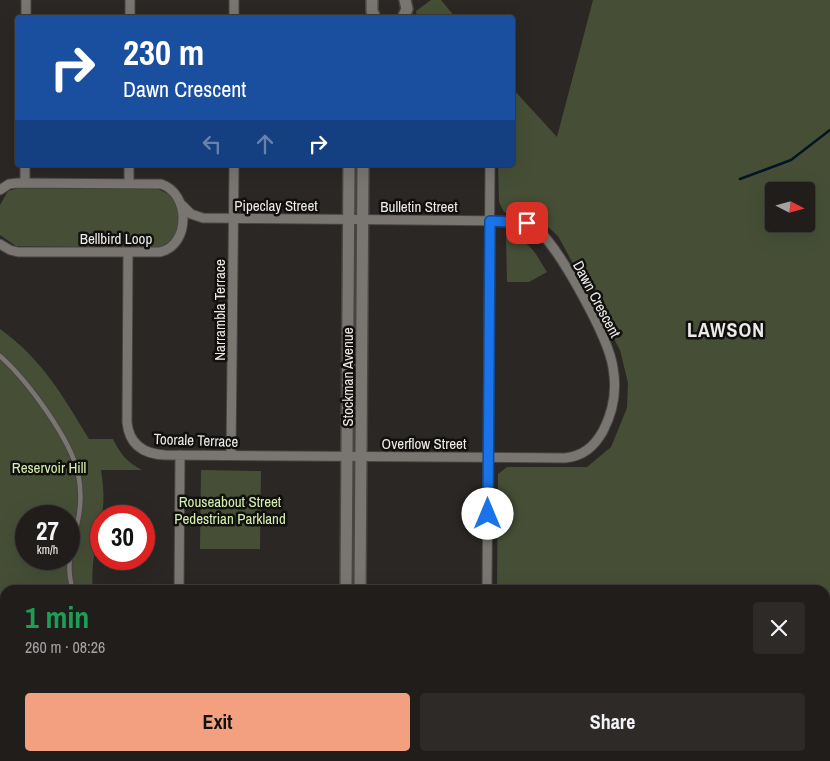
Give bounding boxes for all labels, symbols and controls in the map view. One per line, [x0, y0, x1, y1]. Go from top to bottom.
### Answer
text: 230 m [123, 29, 204, 76]
icon: right [40, 35, 105, 100]
text: Dawn Crescent [123, 74, 246, 104]
icon: left [198, 130, 226, 158]
icon: ahead [251, 130, 279, 158]
icon: right [304, 130, 332, 158]
north arrow [765, 182, 815, 232]
map controls [765, 182, 815, 232]
street label: Pipeclay Street [234, 195, 318, 216]
street label: Bulletin Street [380, 196, 458, 217]
pin [506, 202, 548, 244]
icon: arrive [513, 209, 541, 237]
street label: Bellbird Loop [80, 228, 152, 249]
street label: Dawn Crescent [568, 257, 626, 342]
street label: Narrambla Terrace [209, 259, 230, 361]
district label: LAWSON [687, 316, 765, 343]
street label: Stockman Avenue [337, 327, 358, 426]
street label: Toorale Terrace [153, 428, 239, 452]
street label: Overflow Street [382, 433, 467, 454]
park label: Reservoir Hill [12, 457, 86, 478]
position arrow [461, 487, 513, 539]
park label: Rouseabout Street Pedestrian Parkland [174, 491, 286, 529]
speed limit sign: 30 [90, 505, 155, 570]
text: 27 [36, 514, 59, 548]
text: km/h [37, 542, 58, 558]
text: 1 min [25, 597, 89, 637]
button: close [753, 602, 805, 654]
text: 260 m · 08:26 [25, 636, 105, 658]
button: Exit [25, 693, 410, 751]
button: Share [420, 693, 805, 751]

